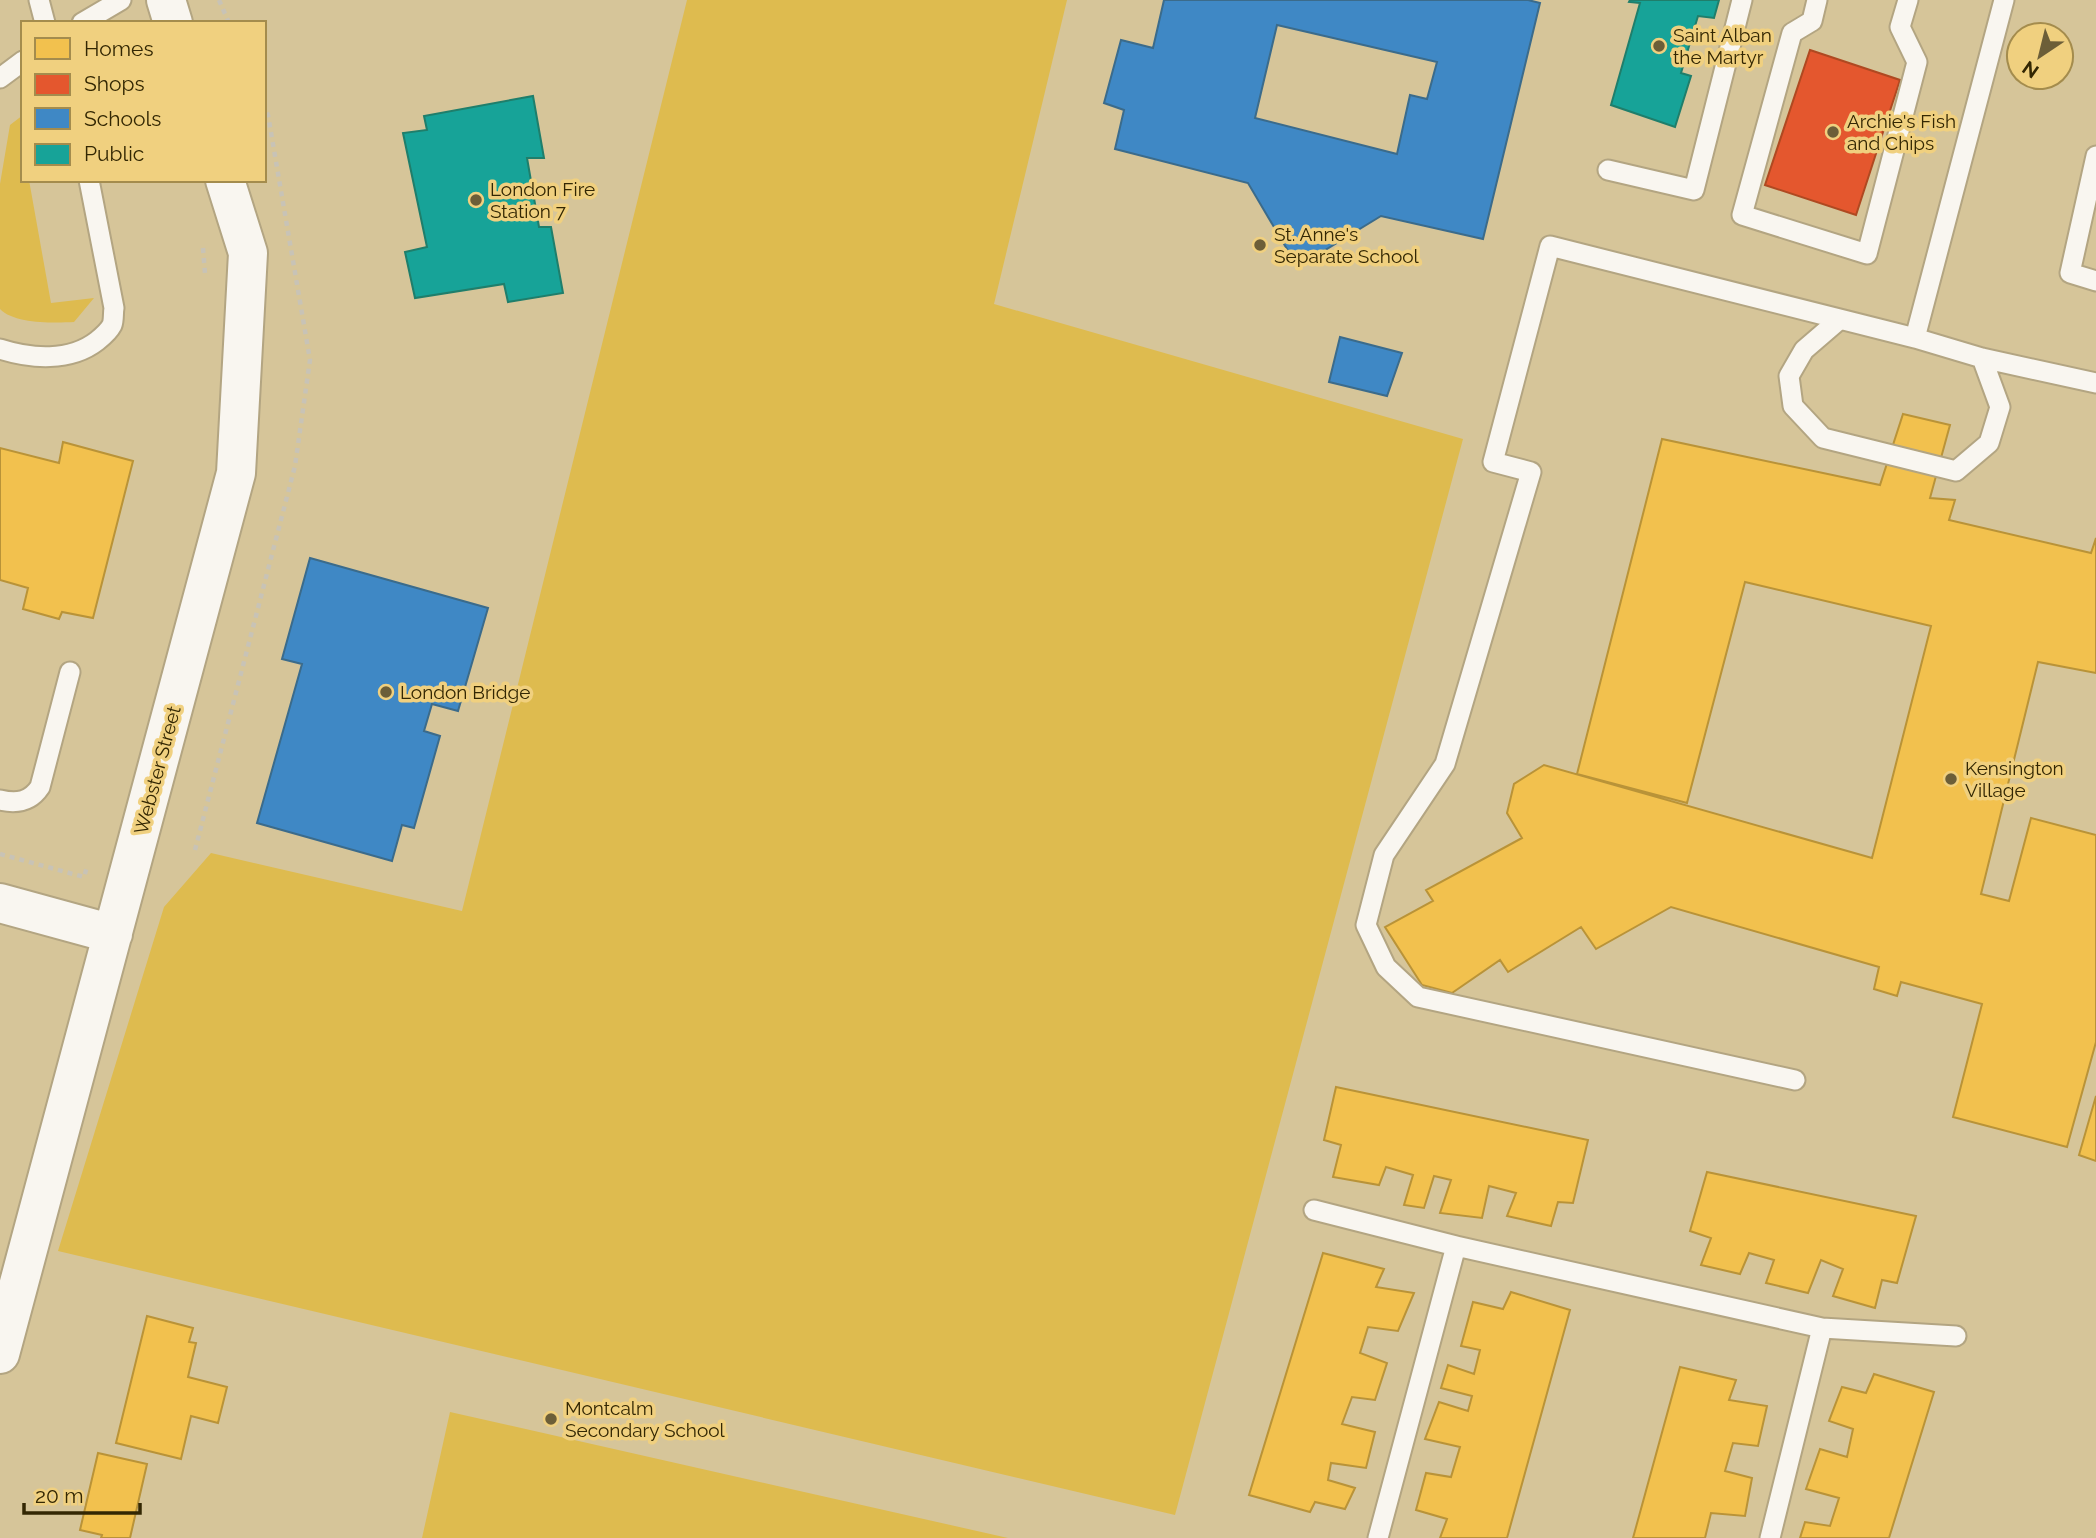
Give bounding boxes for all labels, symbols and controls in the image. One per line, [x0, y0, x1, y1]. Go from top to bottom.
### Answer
legend [21, 21, 266, 182]
north arrow [2005, 21, 2075, 91]
place label: Saint Alban the Martyr [1673, 24, 1772, 68]
text: Homes [84, 36, 154, 61]
marker: Saint Alban the Martyr [1651, 38, 1667, 54]
text: N [2018, 57, 2042, 83]
text: Shops [84, 71, 145, 96]
text: Schools [84, 106, 161, 131]
place label: Archie's Fish and Chips [1847, 110, 1956, 154]
marker: Archie's Fish and Chips [1825, 124, 1841, 140]
text: Public [84, 141, 144, 166]
place label: London Fire Station 7 [490, 178, 595, 222]
marker: London Fire Station 7 [468, 192, 484, 208]
place label: St. Anne's Separate School [1274, 223, 1420, 267]
marker: St. Anne's Separate School [1252, 237, 1268, 253]
place label: London Bridge [400, 681, 530, 703]
marker: London Bridge [378, 684, 394, 700]
street label: Webster Street [129, 703, 185, 836]
place label: Kensington Village [1965, 757, 2064, 801]
marker: Kensington Village [1943, 771, 1959, 787]
place label: Montcalm Secondary School [565, 1397, 726, 1441]
marker: Montcalm Secondary School [543, 1411, 559, 1427]
scale bar [24, 1472, 140, 1516]
text: 20 m [35, 1483, 83, 1508]

